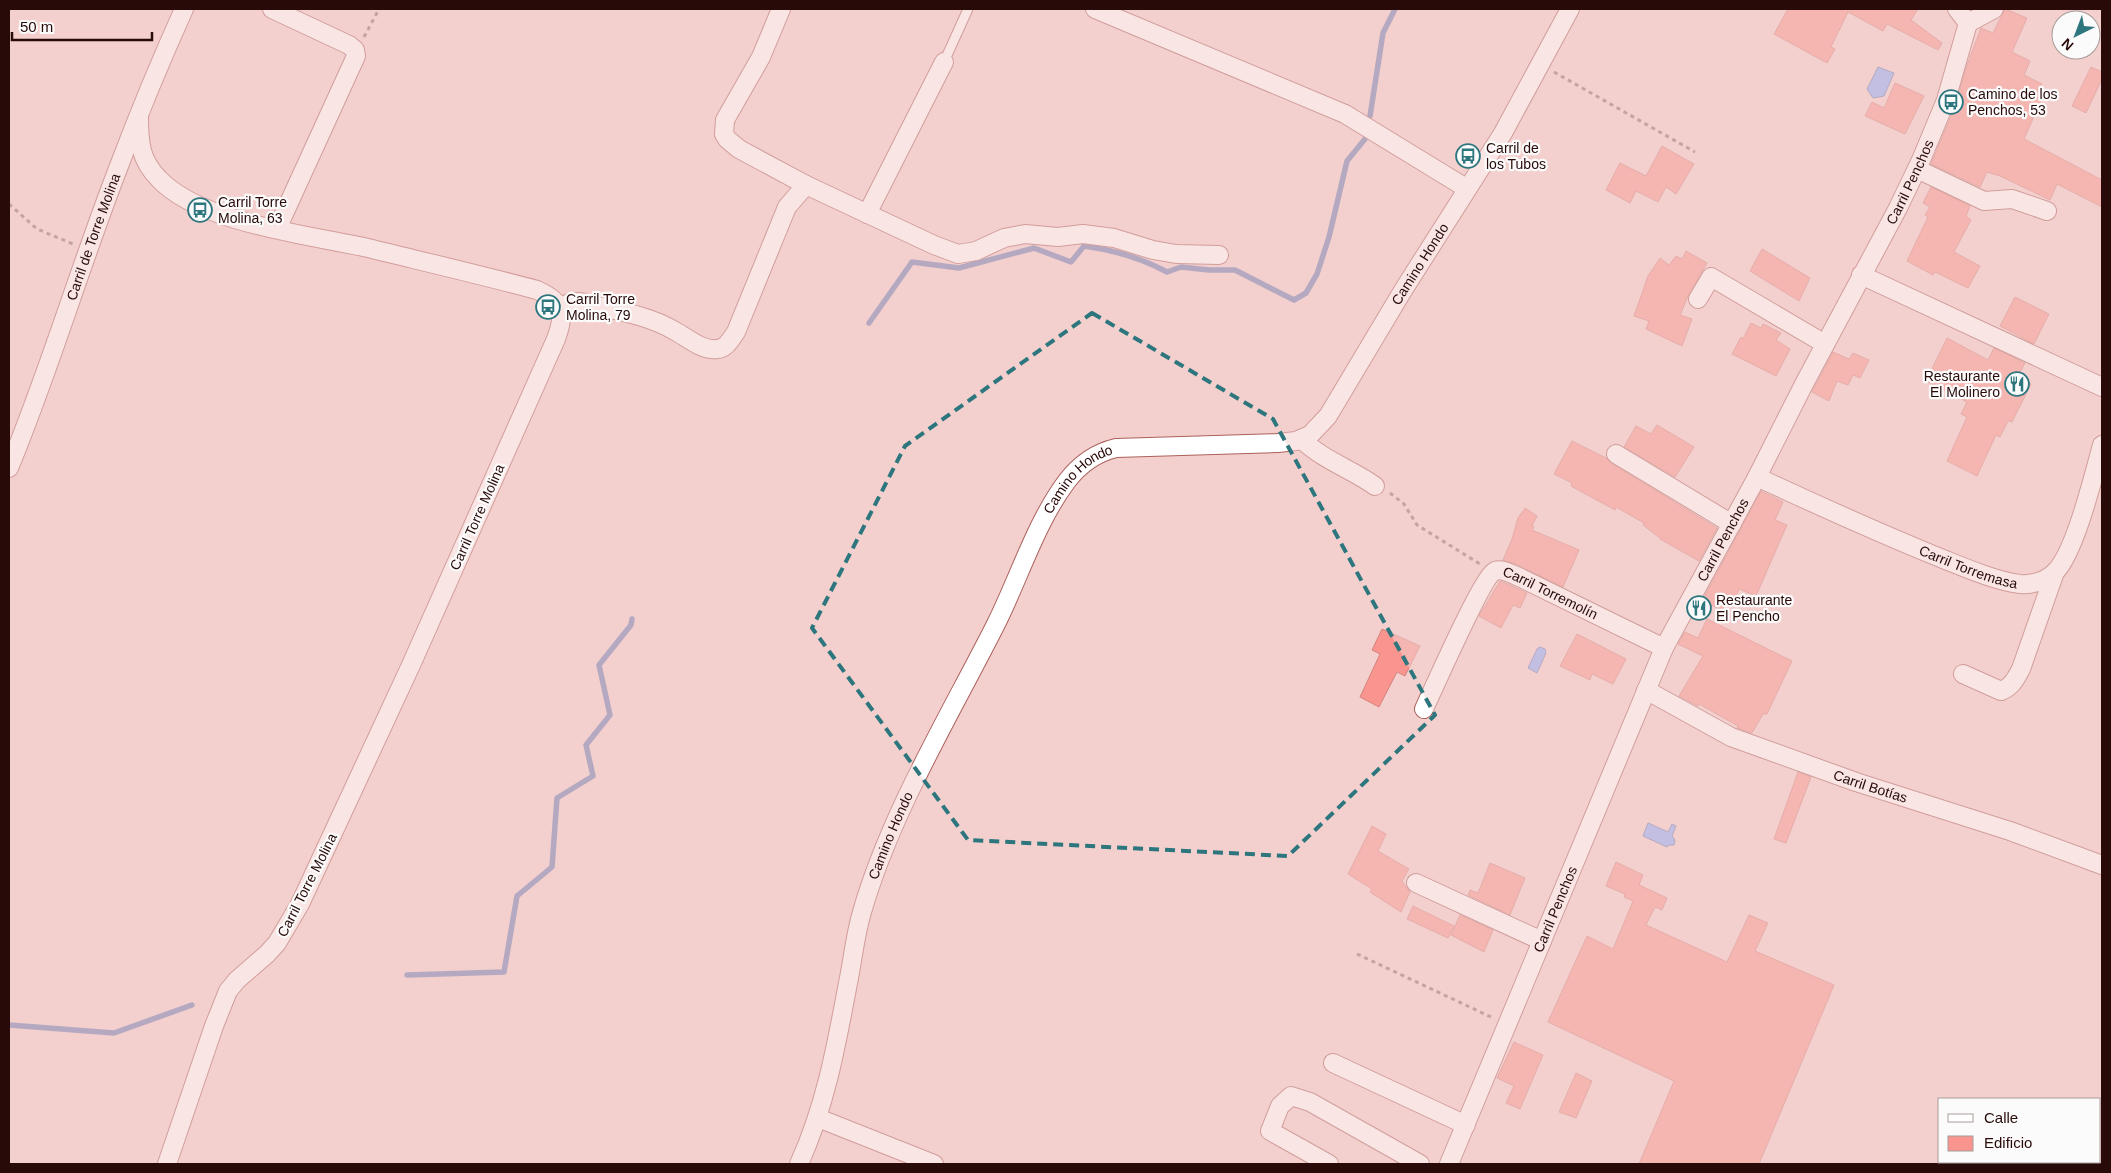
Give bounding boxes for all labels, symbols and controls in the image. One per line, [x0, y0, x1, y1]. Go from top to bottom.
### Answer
scale bar [12, 10, 152, 42]
north arrow [2051, 10, 2101, 60]
text: 50 m [20, 18, 53, 35]
text: N [2058, 35, 2076, 54]
place label: Camino de los Penchos, 53 [1968, 86, 2058, 118]
bus stop icon: Camino de los Penchos, 53 [1938, 89, 1964, 115]
street label: Carril Penchos [1883, 137, 1937, 227]
place label: Carril de los Tubos [1486, 140, 1546, 172]
bus stop icon: Carril de los Tubos [1455, 143, 1481, 169]
street label: Carril de Torre Molina [63, 171, 123, 303]
place label: Carril Torre Molina, 63 [218, 194, 287, 226]
bus stop icon: Carril Torre Molina, 63 [187, 197, 213, 223]
street label: Camino Hondo [1388, 220, 1452, 308]
place label: Carril Torre Molina, 79 [566, 291, 635, 323]
bus stop icon: Carril Torre Molina, 79 [535, 294, 561, 320]
place label: Restaurante El Molinero [1924, 368, 2000, 400]
restaurant icon: Restaurante El Molinero [2004, 371, 2030, 397]
street label: Camino Hondo [1040, 441, 1115, 516]
street label: Carril Torre Molina [446, 461, 508, 572]
street label: Carril Penchos [1694, 496, 1752, 584]
street label: Carril Torremasa [1917, 542, 2019, 592]
street label: Carril Torremolín [1501, 563, 1600, 622]
place label: Restaurante El Pencho [1716, 592, 1792, 624]
restaurant icon: Restaurante El Pencho [1686, 595, 1712, 621]
street label: Carril Botías [1831, 766, 1909, 806]
street label: Camino Hondo [865, 789, 916, 882]
street label: Carril Torre Molina [274, 830, 340, 939]
street label: Carril Penchos [1530, 864, 1580, 955]
legend [1938, 1098, 2101, 1163]
text: Calle [1984, 1109, 2018, 1126]
text: Edificio [1984, 1134, 2032, 1151]

